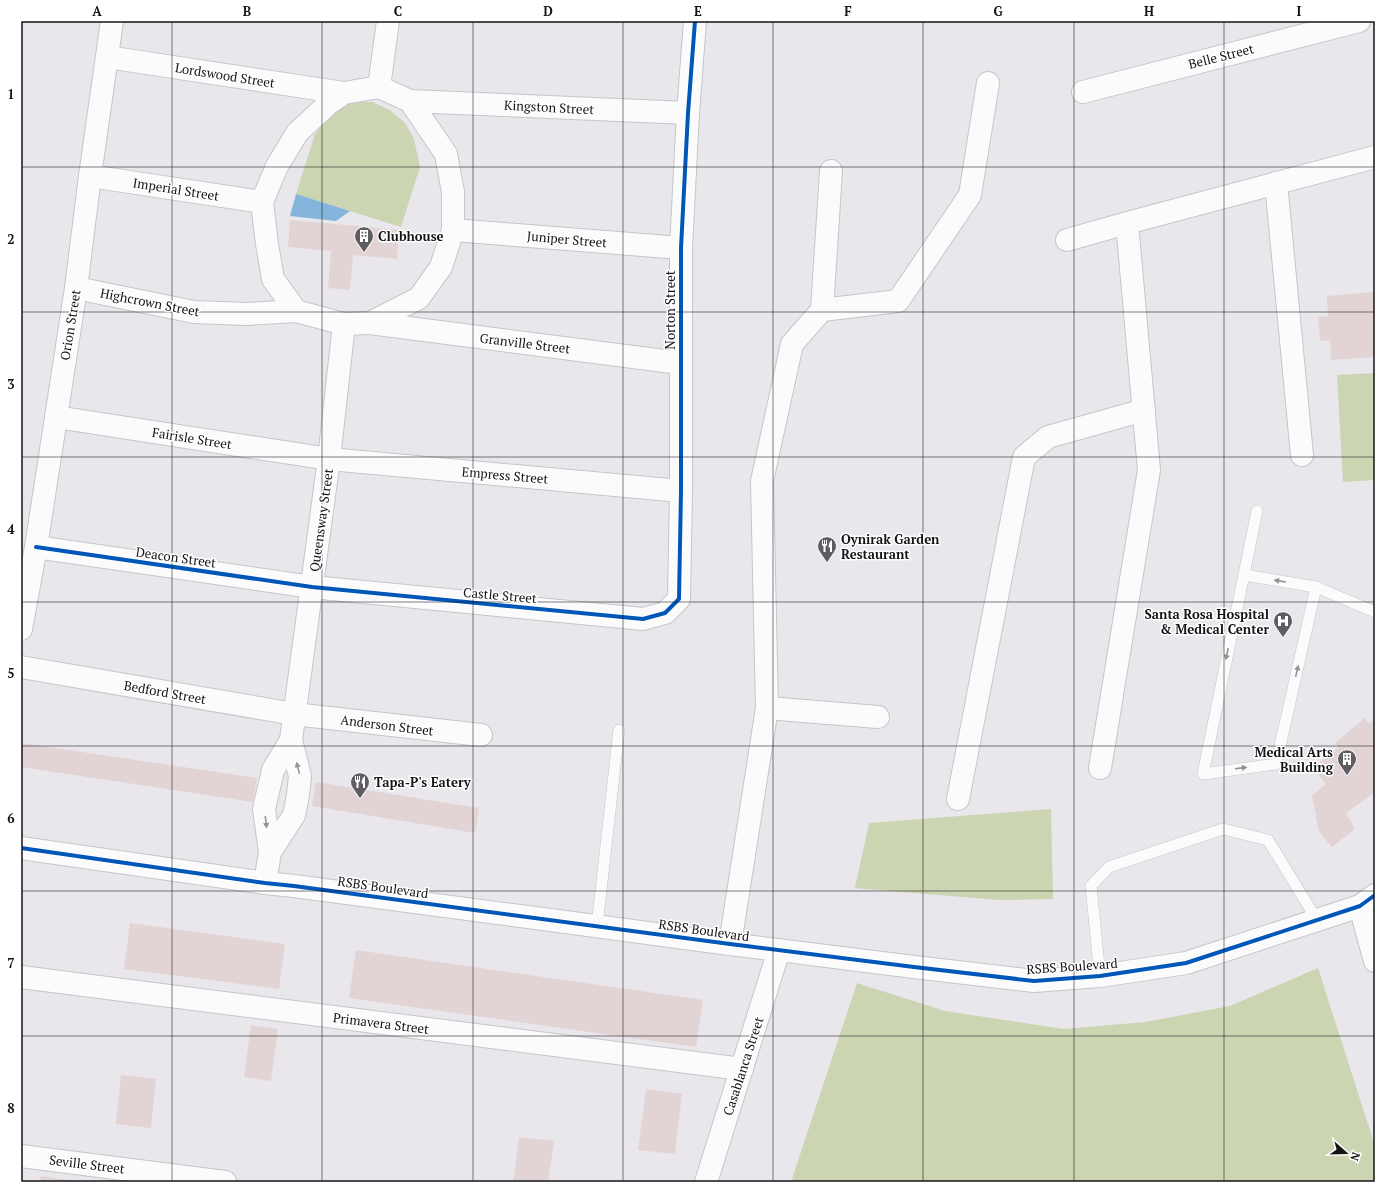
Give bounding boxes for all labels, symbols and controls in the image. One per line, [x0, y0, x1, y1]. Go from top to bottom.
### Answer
text: A [92, 2, 102, 20]
text: B [243, 2, 251, 20]
text: C [394, 2, 402, 20]
text: D [543, 2, 553, 20]
text: E [694, 2, 702, 20]
text: F [844, 2, 852, 20]
text: G [993, 2, 1003, 20]
text: H [1144, 2, 1154, 20]
text: I [1297, 2, 1302, 20]
street label: Belle Street [1186, 39, 1256, 73]
street label: Lordswood Street [174, 58, 276, 92]
text: 1 [7, 85, 15, 103]
street label: Kingston Street [504, 96, 595, 118]
street label: Imperial Street [132, 173, 221, 205]
building icon: Clubhouse [353, 225, 375, 253]
place label: Clubhouse [378, 227, 444, 245]
street label: Juniper Street [526, 227, 608, 251]
text: 2 [7, 230, 15, 248]
street label: Norton Street [661, 270, 679, 350]
street label: Highcrown Street [99, 284, 201, 320]
street label: Orion Street [56, 288, 84, 362]
street label: Granville Street [479, 329, 571, 357]
text: 3 [7, 375, 15, 393]
street label: Fairisle Street [151, 423, 233, 453]
street label: Empress Street [461, 462, 549, 488]
street label: Queensway Street [305, 467, 337, 573]
text: 4 [7, 520, 15, 538]
place label: Oynirak Garden Restaurant [841, 530, 940, 563]
restaurant icon: Oynirak Garden Restaurant [816, 535, 838, 563]
street label: Deacon Street [135, 542, 217, 572]
one-way arrow [1274, 578, 1286, 584]
street label: Castle Street [463, 583, 538, 607]
place label: Santa Rosa Hospital & Medical Center [1145, 605, 1269, 638]
hospital icon: Santa Rosa Hospital & Medical Center [1272, 610, 1294, 638]
one-way arrow [1224, 648, 1230, 660]
text: 5 [7, 664, 15, 682]
one-way arrow [1295, 665, 1301, 678]
street label: Bedford Street [122, 676, 208, 708]
street label: Anderson Street [339, 710, 435, 740]
place label: Medical Arts Building [1254, 743, 1334, 776]
building icon: Medical Arts Building [1336, 748, 1358, 776]
one-way arrow [294, 761, 300, 774]
one-way arrow [1235, 765, 1248, 772]
restaurant icon: Tapa-P's Eatery [349, 771, 371, 799]
place label: Tapa-P's Eatery [374, 773, 472, 791]
text: 6 [7, 809, 15, 827]
one-way arrow [263, 816, 269, 828]
street label: RSBS Boulevard [336, 872, 430, 902]
street label: RSBS Boulevard [657, 915, 751, 945]
text: 7 [7, 954, 15, 972]
street label: RSBS Boulevard [1026, 954, 1118, 978]
street label: Primavera Street [332, 1008, 430, 1038]
street label: Casablanca Street [719, 1014, 768, 1118]
text: 8 [7, 1099, 15, 1117]
north arrow [1326, 1133, 1366, 1173]
street label: Seville Street [48, 1150, 126, 1178]
text: N [1347, 1150, 1363, 1163]

